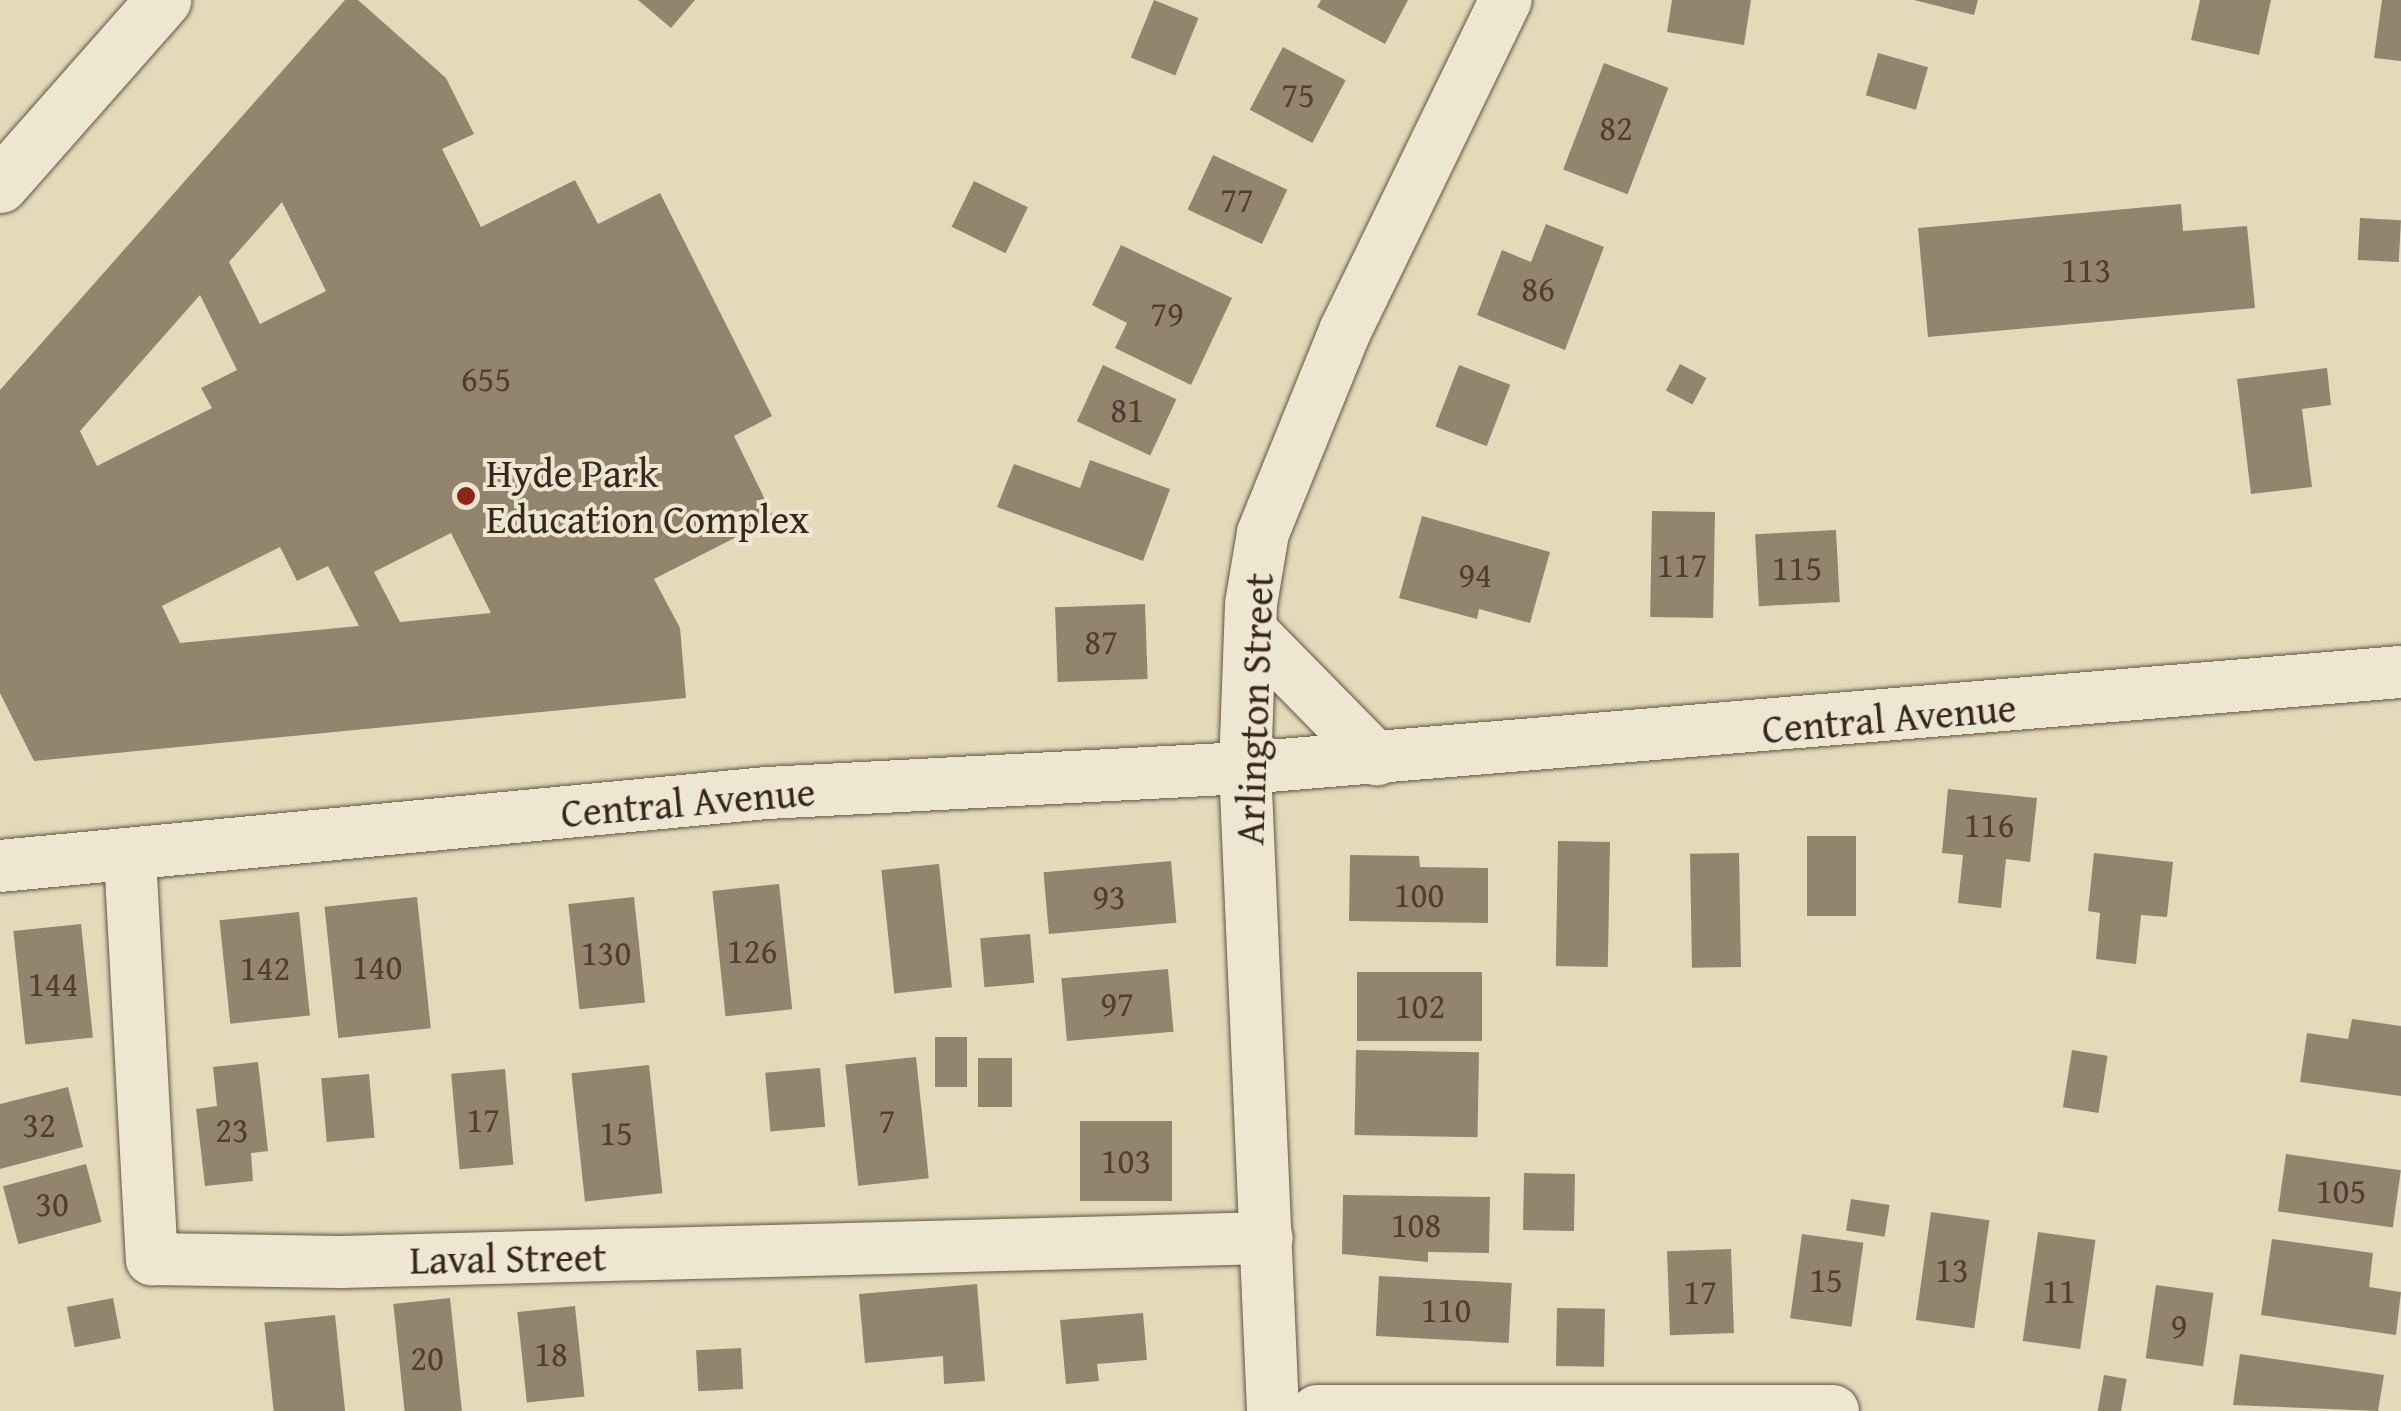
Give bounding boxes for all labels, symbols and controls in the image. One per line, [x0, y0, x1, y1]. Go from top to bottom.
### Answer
house number: 75 [1281, 74, 1315, 116]
house number: 82 [1599, 107, 1633, 149]
house number: 77 [1220, 179, 1254, 221]
house number: 113 [2061, 249, 2111, 291]
house number: 86 [1521, 268, 1555, 310]
house number: 79 [1150, 293, 1184, 335]
house number: 655 [461, 358, 511, 400]
house number: 81 [1110, 389, 1144, 431]
place label: Hyde Park Education Complex [486, 449, 809, 543]
marker: Hyde Park Education Complex [455, 485, 477, 507]
house number: 117 [1657, 544, 1707, 586]
house number: 115 [1772, 547, 1822, 589]
house number: 94 [1458, 554, 1492, 596]
street label: Arlington Street [1225, 572, 1283, 846]
house number: 87 [1084, 621, 1118, 663]
street label: Central Avenue [1760, 683, 2018, 753]
street label: Central Avenue [559, 767, 817, 837]
house number: 116 [1964, 804, 2014, 846]
house number: 100 [1394, 874, 1444, 916]
house number: 93 [1092, 876, 1126, 918]
house number: 126 [727, 930, 777, 972]
house number: 130 [581, 932, 631, 974]
house number: 140 [352, 946, 402, 988]
house number: 142 [240, 947, 290, 989]
house number: 144 [28, 963, 78, 1005]
house number: 97 [1100, 983, 1134, 1025]
house number: 102 [1395, 985, 1445, 1027]
house number: 17 [466, 1099, 500, 1141]
house number: 7 [879, 1100, 895, 1142]
house number: 32 [22, 1104, 56, 1146]
house number: 23 [215, 1109, 249, 1151]
house number: 15 [599, 1112, 633, 1154]
house number: 103 [1101, 1140, 1151, 1182]
house number: 105 [2316, 1170, 2366, 1212]
house number: 30 [35, 1183, 69, 1225]
house number: 108 [1391, 1204, 1441, 1246]
street label: Laval Street [409, 1232, 607, 1284]
house number: 13 [1935, 1249, 1969, 1291]
house number: 15 [1809, 1259, 1843, 1301]
house number: 11 [2042, 1270, 2076, 1312]
house number: 17 [1683, 1271, 1717, 1313]
house number: 110 [1421, 1289, 1471, 1331]
house number: 9 [2171, 1305, 2187, 1347]
house number: 18 [534, 1333, 568, 1375]
house number: 20 [410, 1337, 444, 1379]

